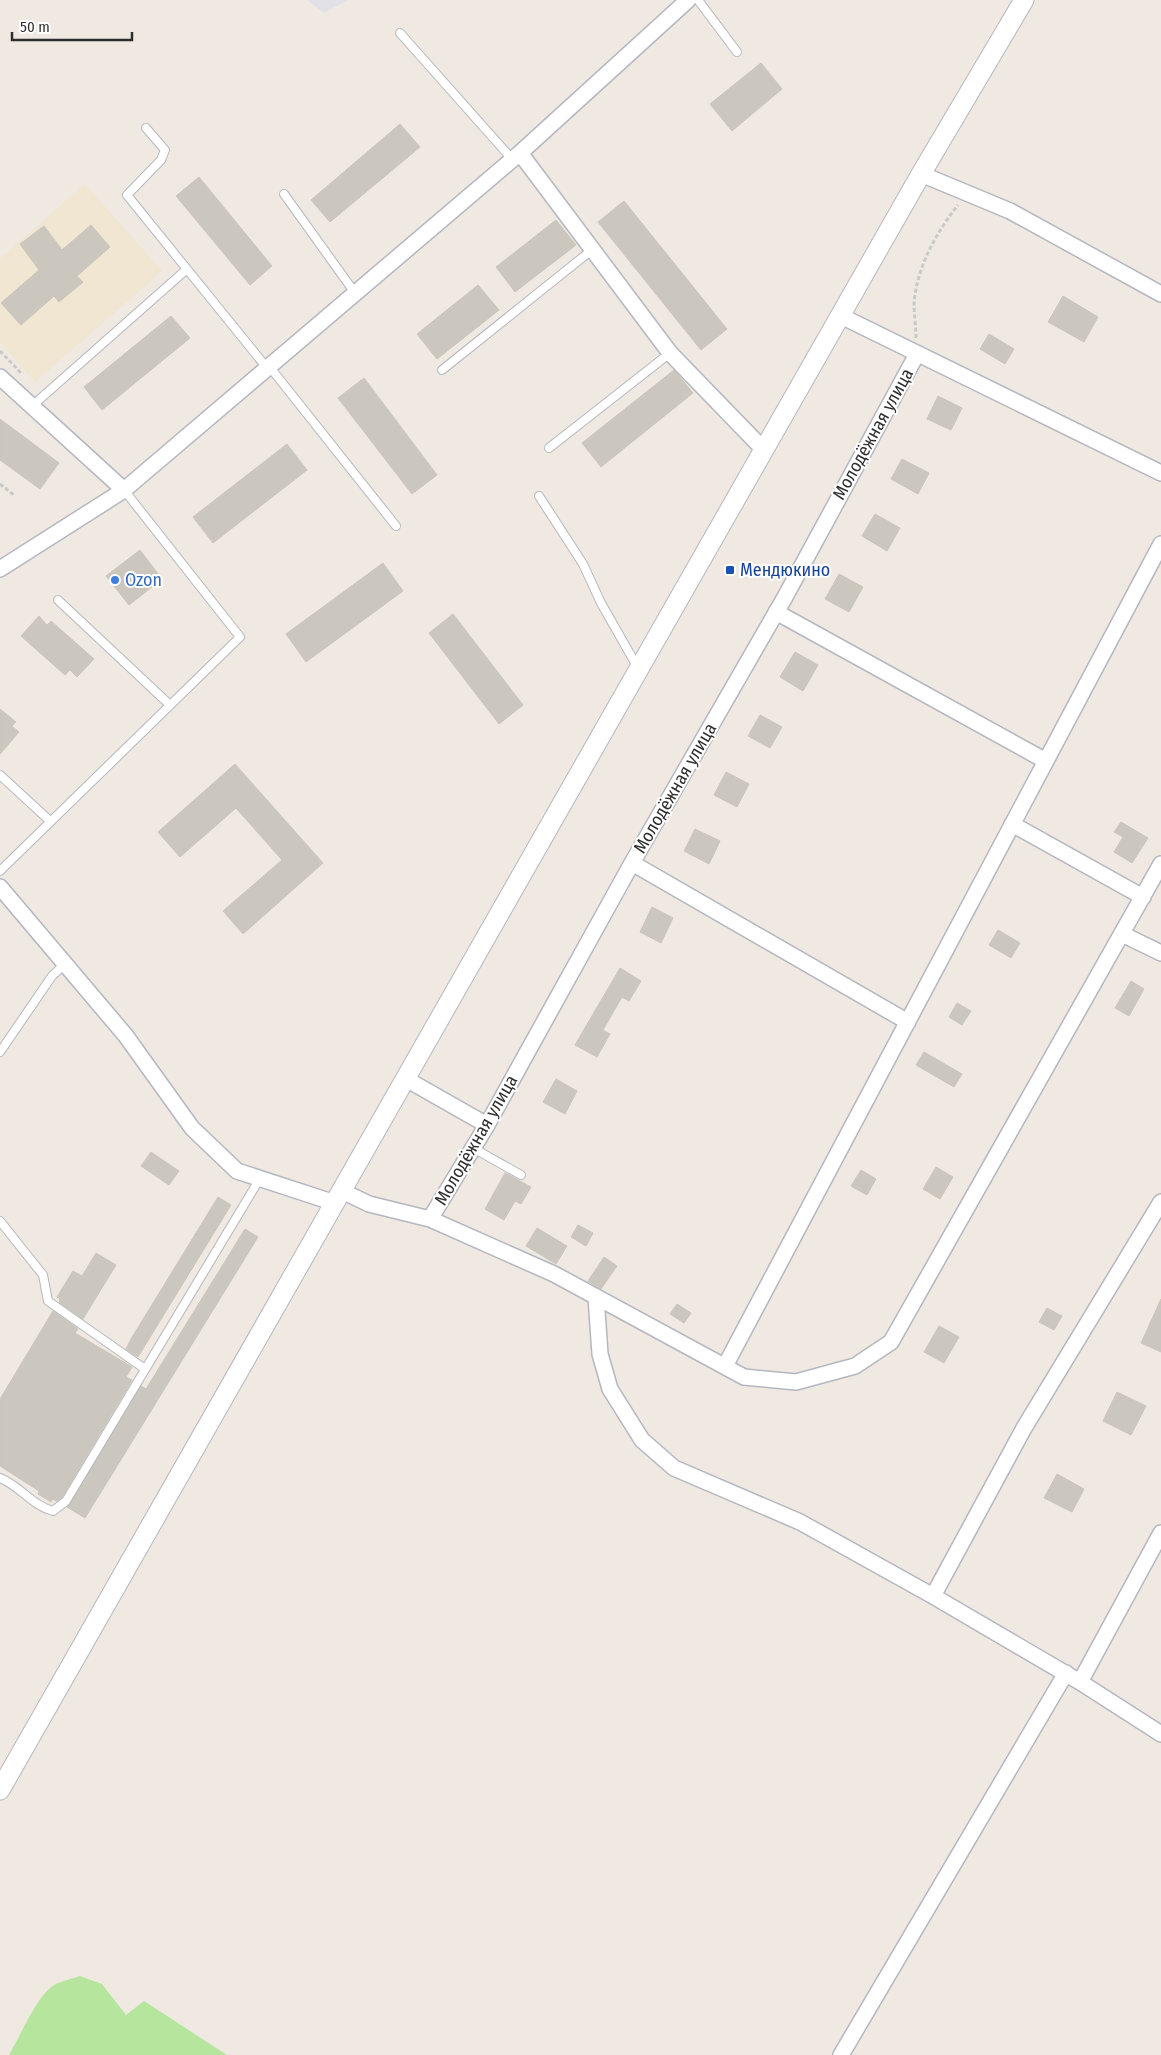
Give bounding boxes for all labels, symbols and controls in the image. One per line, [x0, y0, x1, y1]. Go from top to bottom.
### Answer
scale bar [12, 10, 132, 42]
text: 50 m [20, 18, 50, 36]
street label: Молодёжная улица [828, 364, 918, 503]
place label: Мендюкино [740, 559, 830, 581]
marker: Мендюкино [724, 564, 736, 576]
place label: Ozon [125, 569, 162, 591]
marker: Ozon [109, 574, 121, 586]
street label: Молодёжная улица [629, 719, 721, 857]
street label: Молодёжная улица [430, 1071, 522, 1209]

